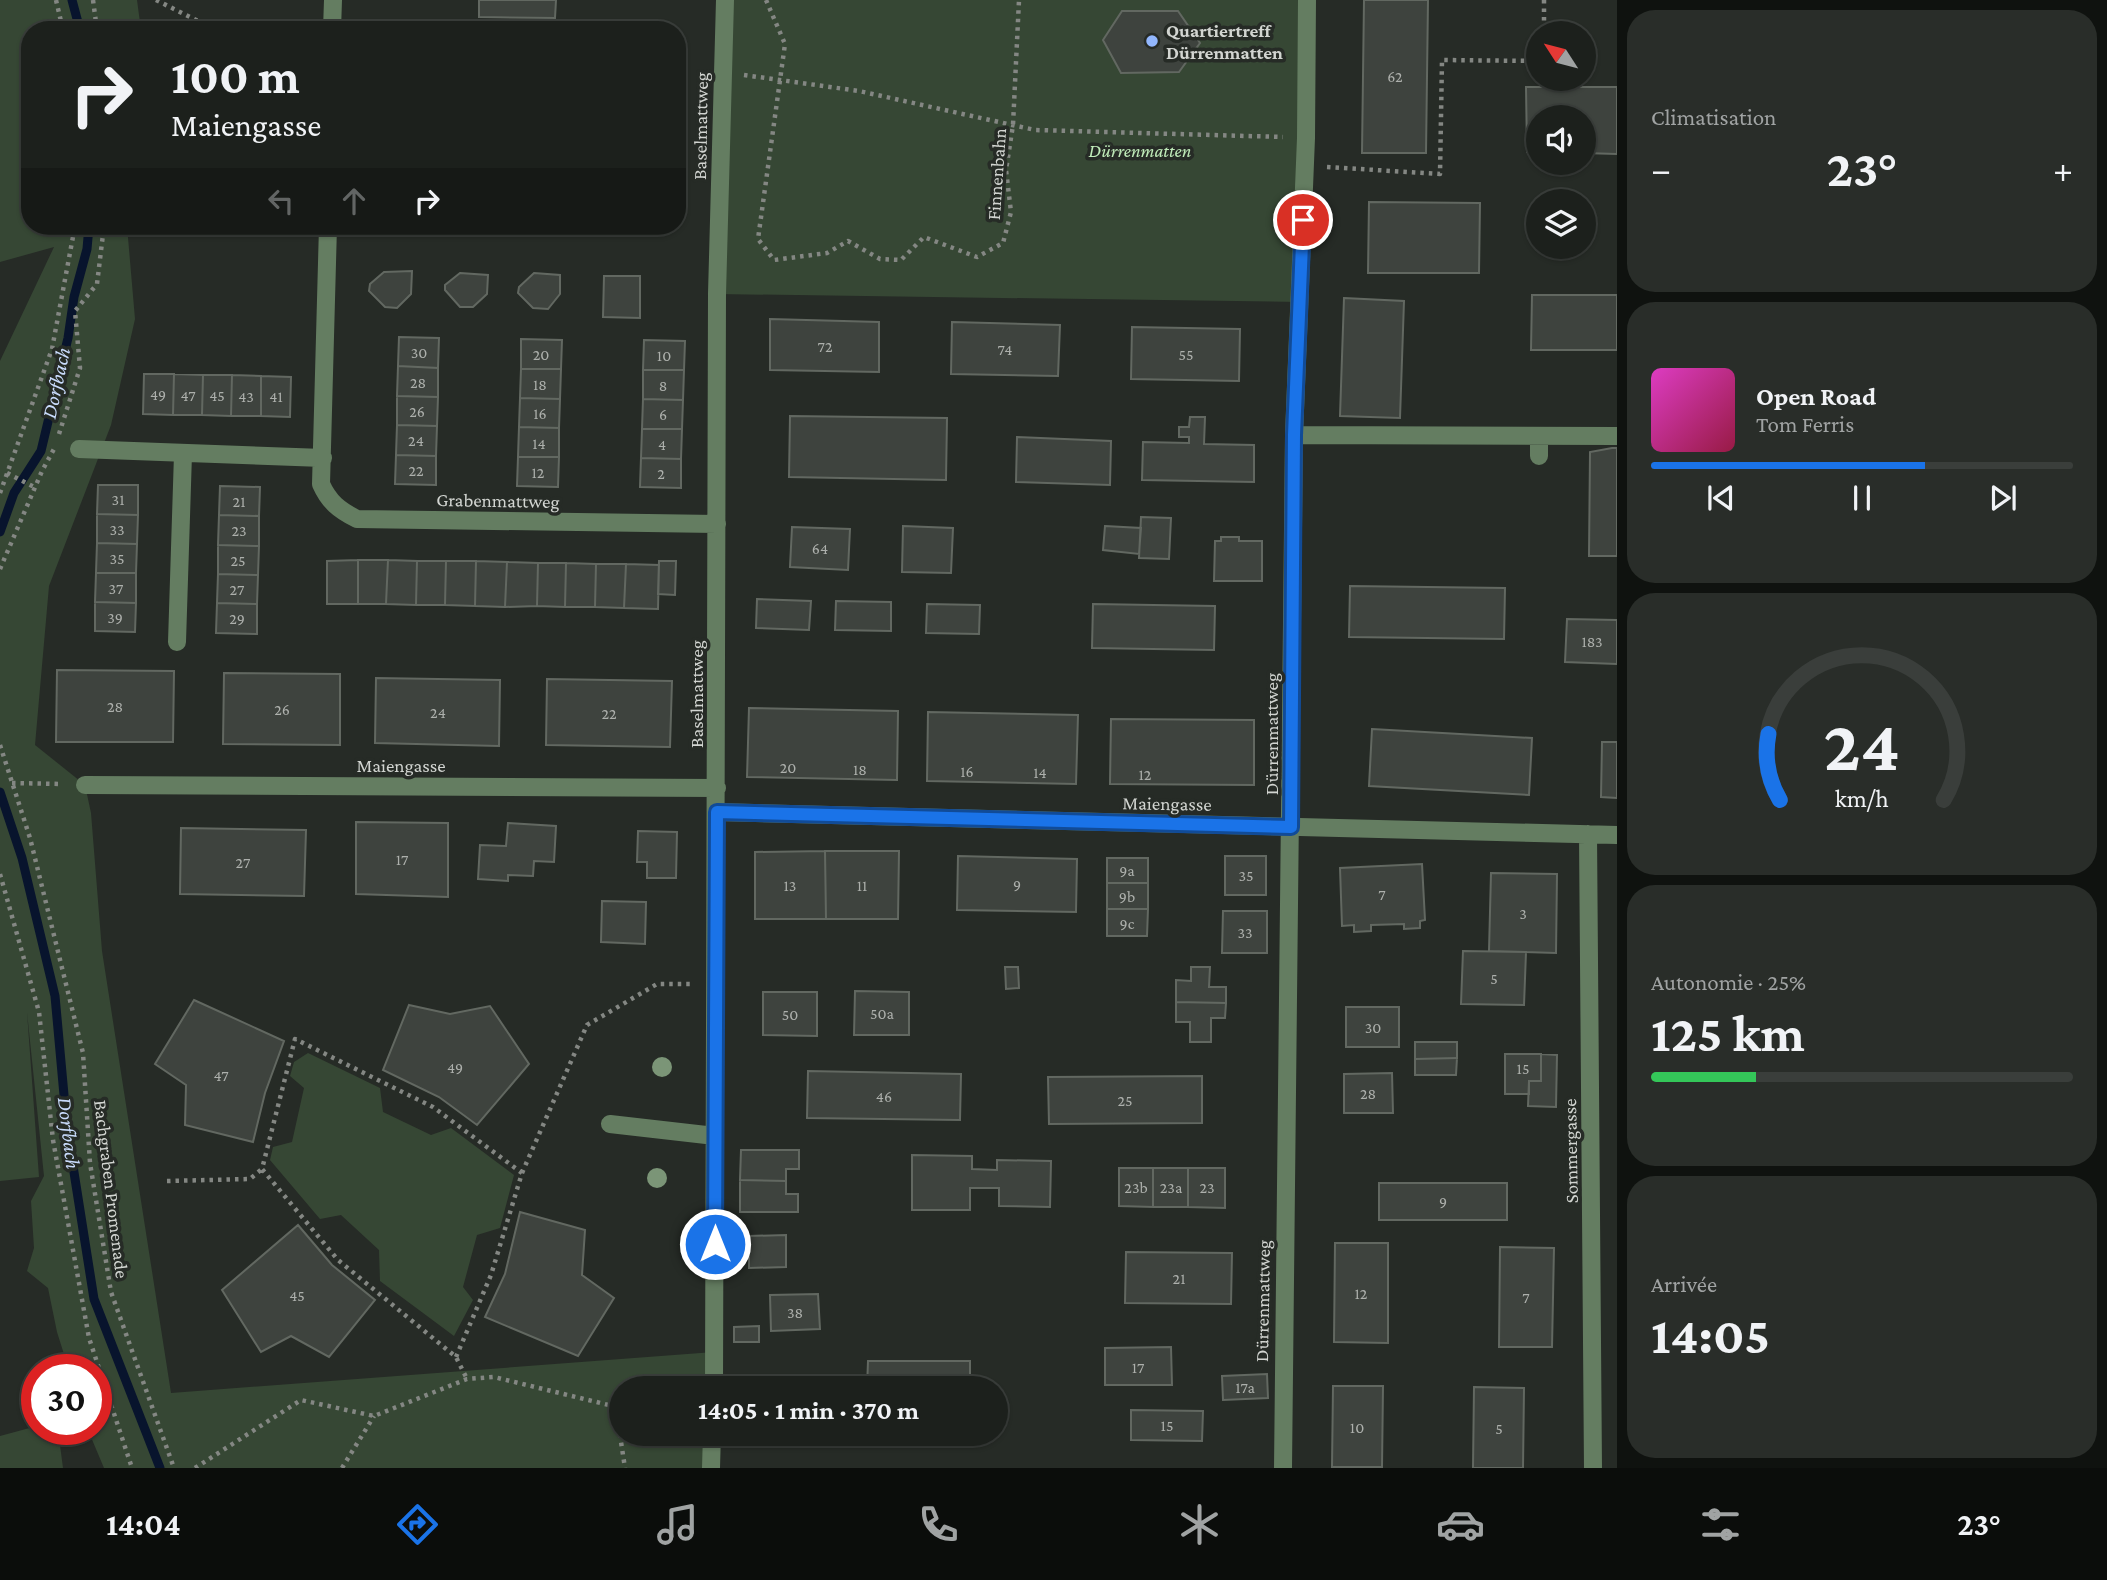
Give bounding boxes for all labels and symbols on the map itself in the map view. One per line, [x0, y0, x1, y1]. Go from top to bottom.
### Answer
place label: Quartiertreff Dürrenmatten [1166, 20, 1283, 63]
north arrow [1526, 21, 1596, 91]
marker: Quartiertreff Dürrenmatten [1144, 33, 1160, 49]
house number: 62 [1387, 68, 1403, 85]
street label: Baselmattweg [689, 72, 712, 180]
street label: Finnenbahn [983, 127, 1010, 221]
park label: Dürrenmatten [1089, 140, 1191, 161]
pin [1273, 190, 1333, 250]
house number: 72 [818, 338, 833, 355]
house number: 74 [997, 341, 1013, 358]
house number: 30 [411, 344, 427, 361]
water label: Dorfbach [37, 345, 75, 421]
house number: 20 [533, 346, 549, 363]
house number: 55 [1179, 346, 1193, 363]
house number: 10 [657, 347, 671, 364]
house number: 28 [410, 374, 426, 391]
house number: 18 [533, 376, 547, 393]
house number: 8 [659, 377, 667, 394]
house number: 49 [150, 386, 166, 403]
house number: 47 [180, 387, 196, 404]
house number: 45 [209, 387, 225, 404]
house number: 43 [238, 388, 254, 405]
house number: 41 [269, 388, 283, 405]
house number: 26 [409, 403, 425, 420]
house number: 16 [533, 405, 547, 422]
house number: 6 [659, 406, 667, 423]
house number: 24 [408, 432, 424, 449]
house number: 14 [532, 435, 546, 452]
house number: 4 [658, 436, 666, 453]
house number: 22 [408, 462, 424, 479]
house number: 12 [532, 464, 545, 481]
house number: 2 [657, 465, 665, 482]
street label: Grabenmattweg [436, 489, 560, 512]
house number: 31 [112, 491, 124, 508]
house number: 21 [233, 493, 245, 510]
house number: 33 [109, 521, 125, 538]
house number: 23 [231, 522, 247, 539]
house number: 64 [812, 540, 828, 557]
house number: 35 [109, 550, 125, 567]
house number: 25 [230, 552, 246, 569]
house number: 37 [109, 580, 124, 597]
house number: 27 [230, 581, 245, 598]
house number: 39 [107, 609, 123, 626]
house number: 29 [229, 610, 245, 627]
house number: 183 [1581, 633, 1603, 650]
street label: Baselmattweg [686, 640, 707, 748]
street label: Dürrenmattweg [1261, 673, 1282, 795]
house number: 28 [107, 698, 123, 715]
house number: 26 [274, 701, 290, 718]
house number: 24 [430, 704, 446, 721]
house number: 22 [601, 705, 617, 722]
street label: Maiengasse [356, 755, 446, 776]
house number: 20 [780, 759, 796, 776]
house number: 18 [853, 761, 867, 778]
house number: 16 [960, 763, 974, 780]
house number: 14 [1033, 764, 1047, 781]
house number: 12 [1139, 766, 1152, 783]
street label: Maiengasse [1122, 792, 1212, 815]
house number: 17 [396, 851, 409, 868]
house number: 27 [236, 854, 251, 871]
house number: 9a [1119, 862, 1135, 879]
house number: 35 [1238, 867, 1254, 884]
house number: 9 [1013, 876, 1021, 893]
house number: 13 [784, 877, 796, 894]
house number: 11 [857, 877, 867, 894]
house number: 7 [1378, 886, 1386, 903]
house number: 9b [1119, 888, 1135, 905]
house number: 3 [1519, 905, 1527, 922]
house number: 9c [1120, 915, 1135, 932]
house number: 33 [1237, 924, 1253, 941]
house number: 5 [1490, 970, 1498, 987]
house number: 50a [870, 1005, 895, 1022]
house number: 50 [782, 1006, 798, 1023]
house number: 30 [1365, 1019, 1381, 1036]
house number: 49 [447, 1059, 463, 1076]
house number: 15 [1517, 1060, 1529, 1077]
house number: 47 [213, 1067, 229, 1084]
house number: 28 [1360, 1085, 1376, 1102]
house number: 46 [876, 1088, 892, 1105]
house number: 25 [1117, 1092, 1133, 1109]
water label: Dorfbach [53, 1096, 85, 1170]
street label: Sommergasse [1559, 1098, 1582, 1204]
street label: Bachgraben Promenade [90, 1099, 133, 1280]
house number: 23b [1124, 1179, 1148, 1196]
house number: 23a [1160, 1179, 1183, 1196]
house number: 23 [1199, 1179, 1215, 1196]
house number: 9 [1439, 1193, 1447, 1210]
position arrow [678, 1207, 752, 1281]
street label: Dürrenmattweg [1251, 1240, 1274, 1362]
house number: 21 [1173, 1270, 1185, 1287]
house number: 12 [1355, 1285, 1368, 1302]
house number: 45 [289, 1287, 305, 1304]
house number: 7 [1522, 1289, 1530, 1306]
house number: 38 [787, 1304, 803, 1321]
speed limit sign: 30 [21, 1354, 112, 1445]
house number: 17 [1132, 1359, 1145, 1376]
house number: 17a [1235, 1379, 1255, 1396]
house number: 15 [1161, 1417, 1173, 1434]
house number: 10 [1350, 1419, 1364, 1436]
house number: 5 [1495, 1420, 1503, 1437]

